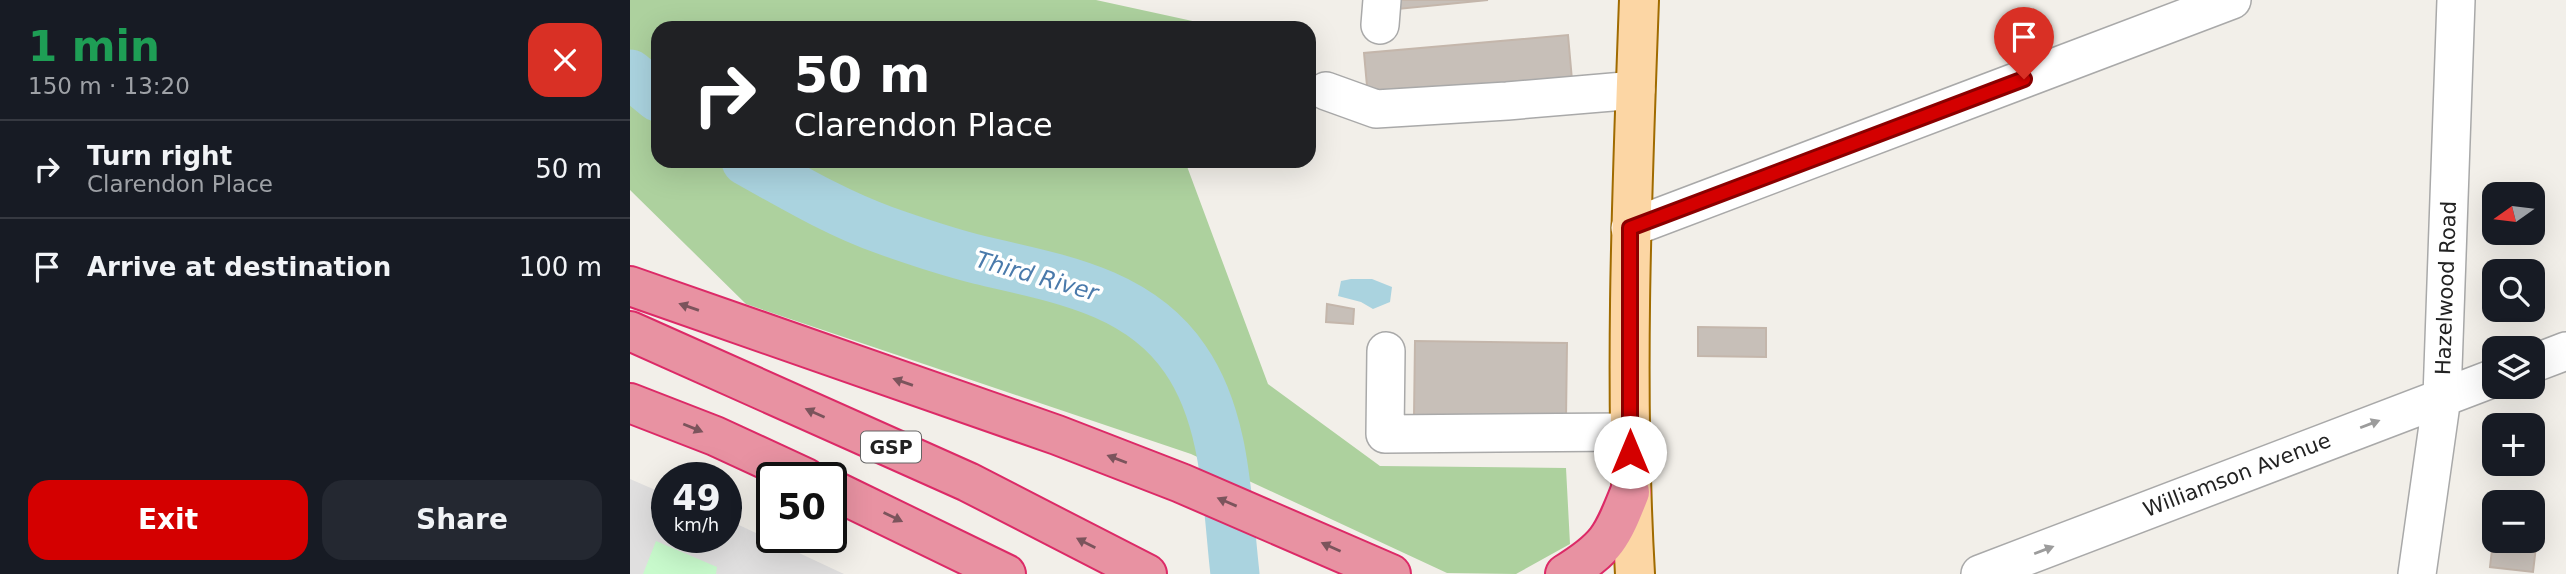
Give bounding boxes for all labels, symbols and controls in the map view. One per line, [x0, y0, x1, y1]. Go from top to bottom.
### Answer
pin [1994, 7, 2054, 79]
icon: arrive [2005, 18, 2043, 56]
text: 1 min [28, 22, 160, 71]
button: close [528, 23, 602, 97]
text: 50 m [794, 47, 930, 104]
icon: right [679, 49, 770, 140]
text: 150 m · 13:20 [28, 73, 190, 99]
text: Clarendon Place [794, 106, 1053, 144]
text: Turn right [87, 141, 232, 171]
icon: right [28, 150, 66, 188]
text: 50 m [535, 154, 602, 184]
text: Clarendon Place [87, 171, 273, 197]
north arrow [2482, 182, 2544, 245]
map controls [2482, 182, 2545, 553]
street label: Hazelwood Road [2431, 201, 2461, 375]
water label: Third River [973, 246, 1103, 306]
icon: arrive [28, 248, 66, 286]
text: Arrive at destination [87, 252, 391, 282]
text: 100 m [519, 252, 602, 282]
button: search [2482, 259, 2545, 322]
one-way arrow [678, 301, 699, 312]
button: layers [2482, 336, 2545, 399]
one-way arrow [893, 376, 914, 387]
one-way arrow [804, 407, 825, 418]
button: + [2482, 413, 2545, 476]
position arrow [1593, 415, 1667, 489]
one-way arrow [2360, 418, 2381, 429]
one-way arrow [683, 422, 704, 433]
street label: Williamson Avenue [2140, 428, 2334, 522]
road number: GSP [861, 432, 921, 462]
one-way arrow [1107, 453, 1128, 464]
speed limit sign: 50 [756, 462, 847, 553]
text: 49 [672, 478, 721, 518]
button: Exit [28, 480, 308, 560]
button: Share [322, 480, 602, 560]
button: − [2482, 490, 2545, 553]
one-way arrow [1216, 496, 1237, 507]
one-way arrow [883, 512, 903, 523]
text: km/h [674, 514, 719, 535]
one-way arrow [1076, 537, 1096, 548]
one-way arrow [1321, 541, 1342, 552]
one-way arrow [2033, 544, 2054, 555]

